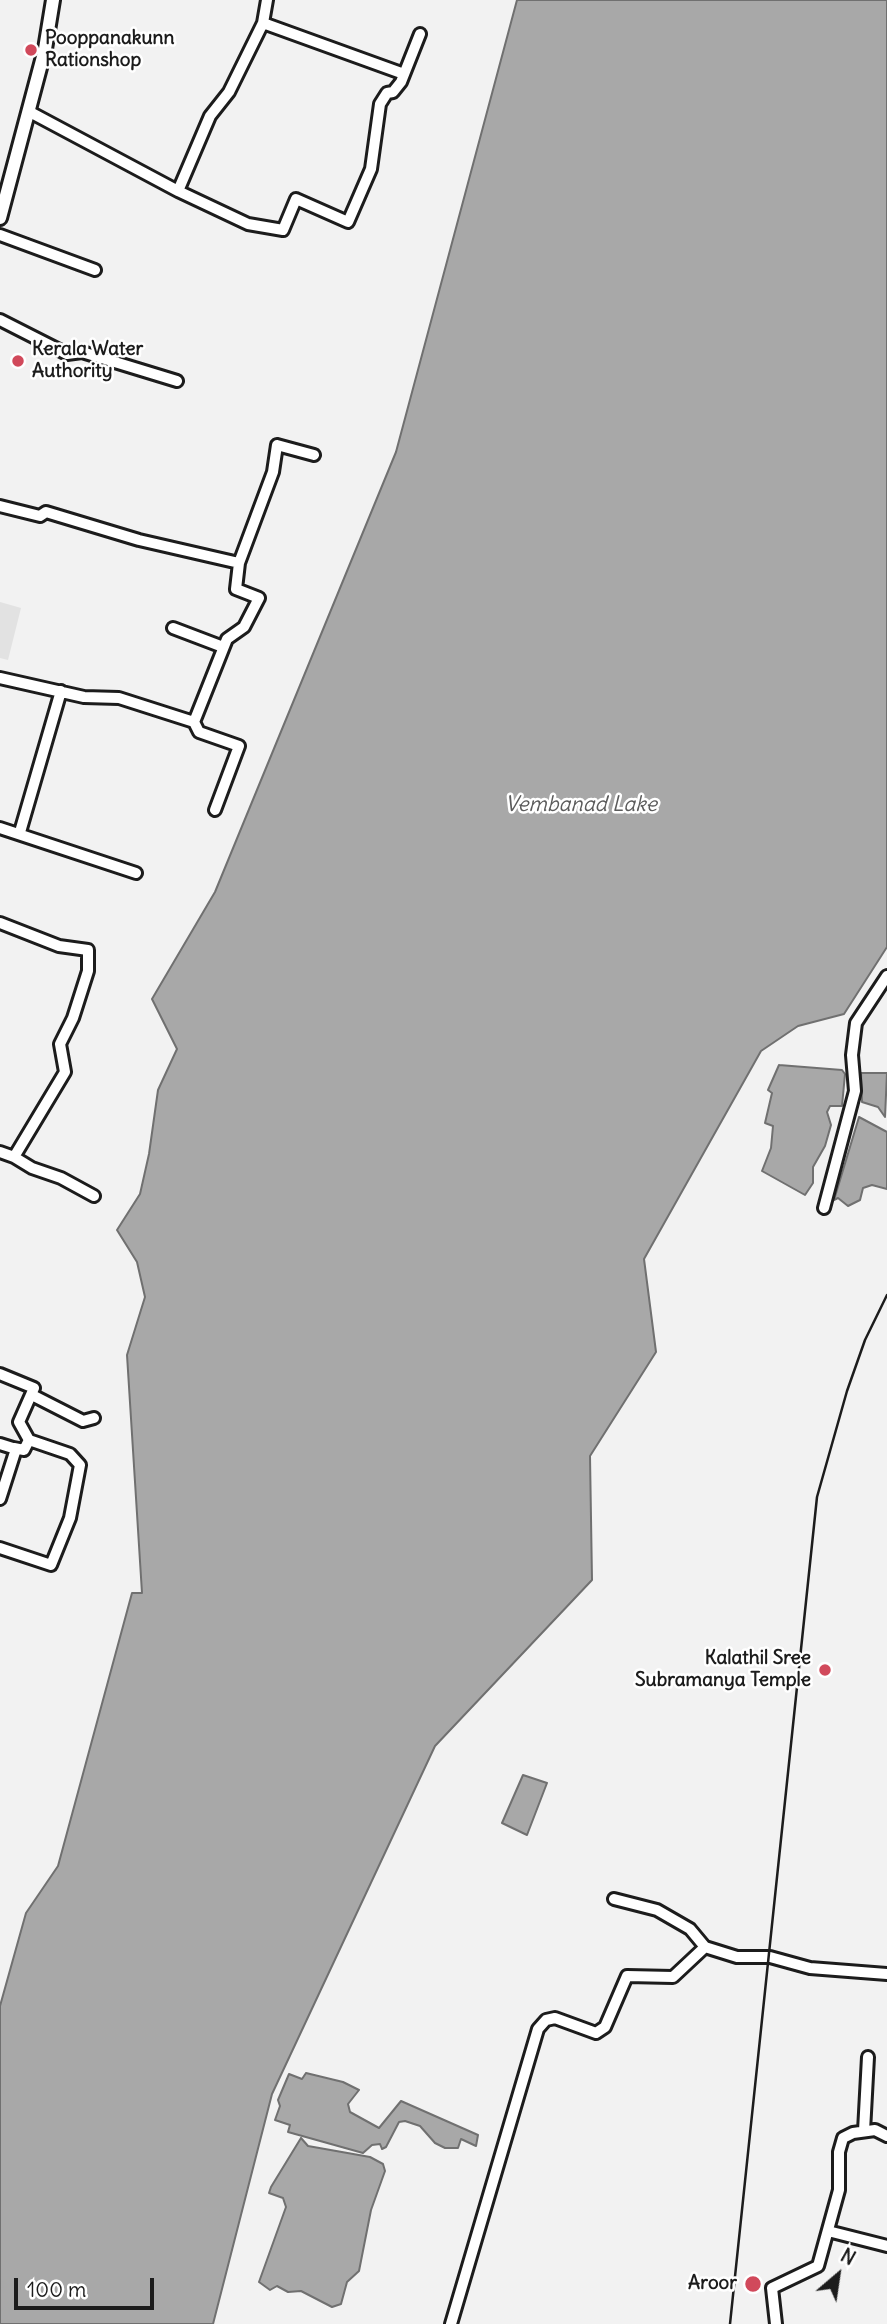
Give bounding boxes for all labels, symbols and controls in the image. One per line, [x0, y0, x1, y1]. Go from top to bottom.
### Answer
place label: Pooppanakunn Rationshop [45, 28, 175, 72]
marker: Pooppanakunn Rationshop [23, 42, 39, 58]
place label: Kerala Water Authority [32, 339, 143, 383]
marker: Kerala Water Authority [10, 353, 26, 369]
water label: Vembanad Lake [505, 792, 657, 818]
place label: Kalathil Sree Subramanya Temple [635, 1648, 811, 1692]
marker: Kalathil Sree Subramanya Temple [817, 1662, 833, 1678]
north arrow [803, 2240, 873, 2310]
text: N [837, 2243, 860, 2270]
scale bar [18, 2264, 158, 2308]
place label: Aroor [688, 2273, 737, 2295]
marker: Aroor [743, 2274, 763, 2294]
text: 100 m [27, 2276, 86, 2303]

